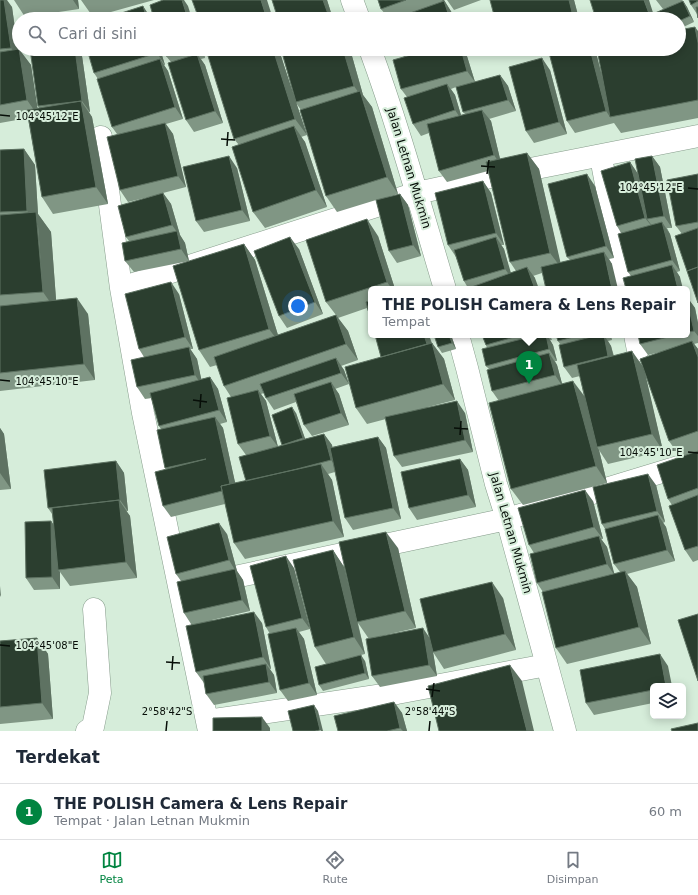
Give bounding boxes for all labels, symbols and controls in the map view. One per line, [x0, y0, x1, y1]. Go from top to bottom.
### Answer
search box [12, 12, 686, 56]
icon: search [26, 23, 48, 45]
text: Cari di sini [58, 25, 137, 43]
street label: Jalan Letnan Mukmin [384, 105, 434, 230]
text: 104°45'12"E [15, 111, 79, 122]
text: 104°45'12"E [619, 182, 683, 193]
popup [368, 286, 690, 338]
your location [288, 296, 308, 316]
text: THE POLISH Camera & Lens Repair [382, 296, 676, 314]
text: Tempat [382, 314, 430, 329]
pin: 1 [516, 351, 542, 384]
text: 104°45'10"E [15, 376, 79, 387]
text: 104°45'10"E [619, 447, 683, 458]
street label: Jalan Letnan Mukmin [487, 470, 535, 595]
text: 104°45'08"E [15, 640, 79, 651]
map controls [650, 683, 686, 719]
button: layers [650, 683, 686, 719]
text: 2°58'42"S [142, 706, 192, 717]
text: 2°58'44"S [405, 706, 455, 717]
text: Terdekat [16, 747, 100, 767]
text: THE POLISH Camera & Lens Repair [54, 795, 347, 813]
text: 1 [24, 804, 34, 819]
text: 60 m [649, 804, 682, 819]
text: Tempat · Jalan Letnan Mukmin [54, 813, 250, 828]
tab: Peta [100, 849, 124, 886]
tab: Rute [323, 849, 348, 886]
tab: Disimpan [547, 849, 599, 886]

